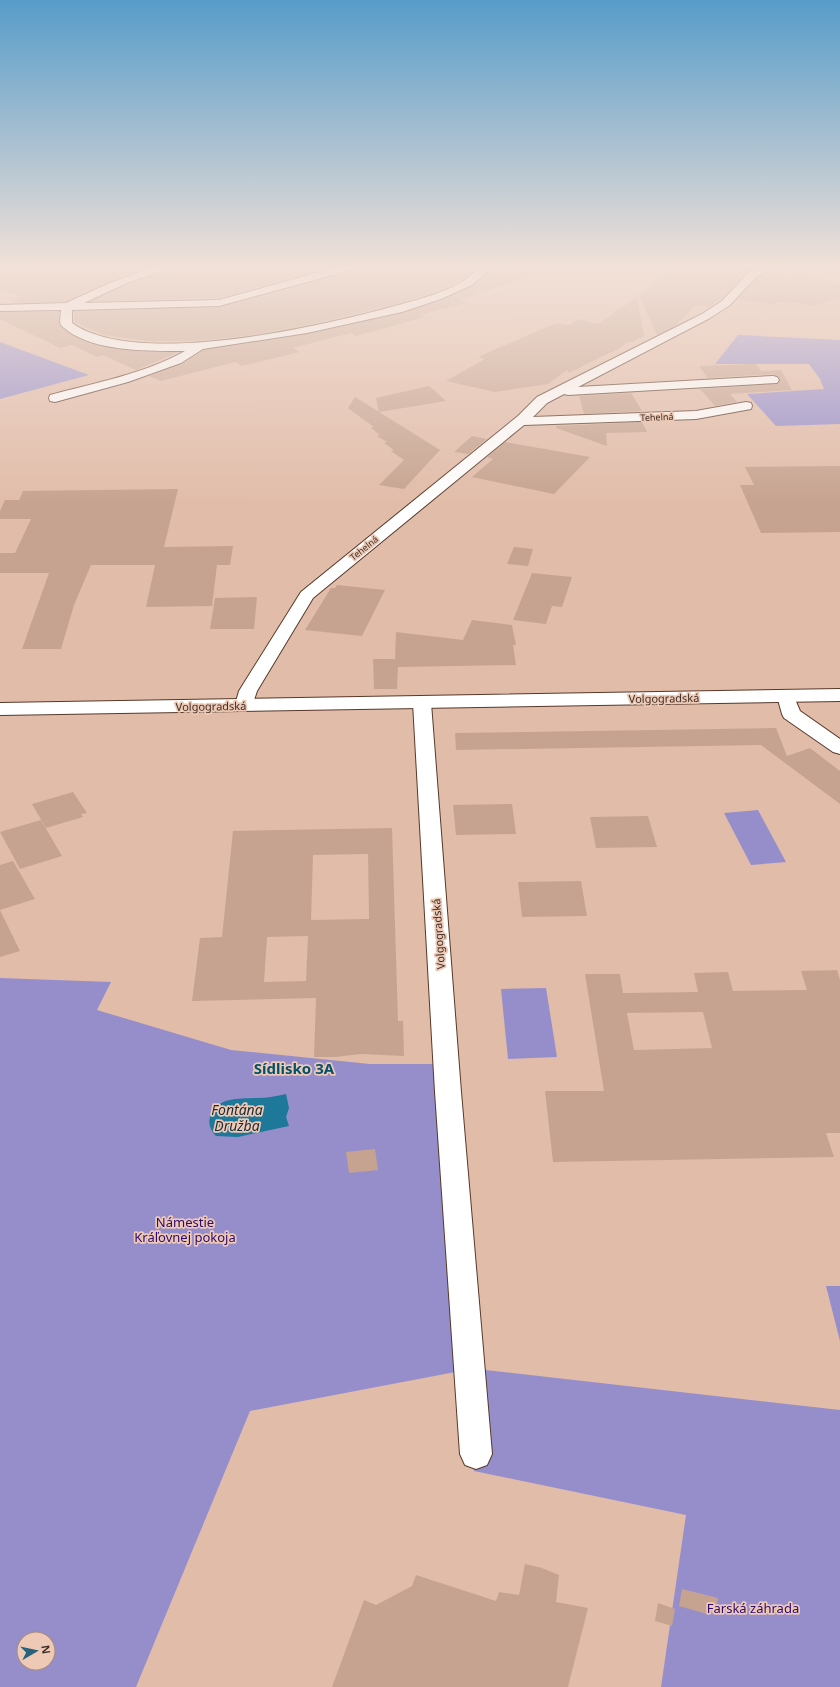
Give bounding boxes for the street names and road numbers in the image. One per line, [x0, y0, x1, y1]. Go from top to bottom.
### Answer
street label: Tehelná [640, 410, 674, 424]
street label: Tehelná [347, 533, 381, 563]
street label: Volgogradská [629, 690, 699, 706]
street label: Volgogradská [176, 698, 246, 714]
street label: Volgogradská [428, 898, 448, 970]

